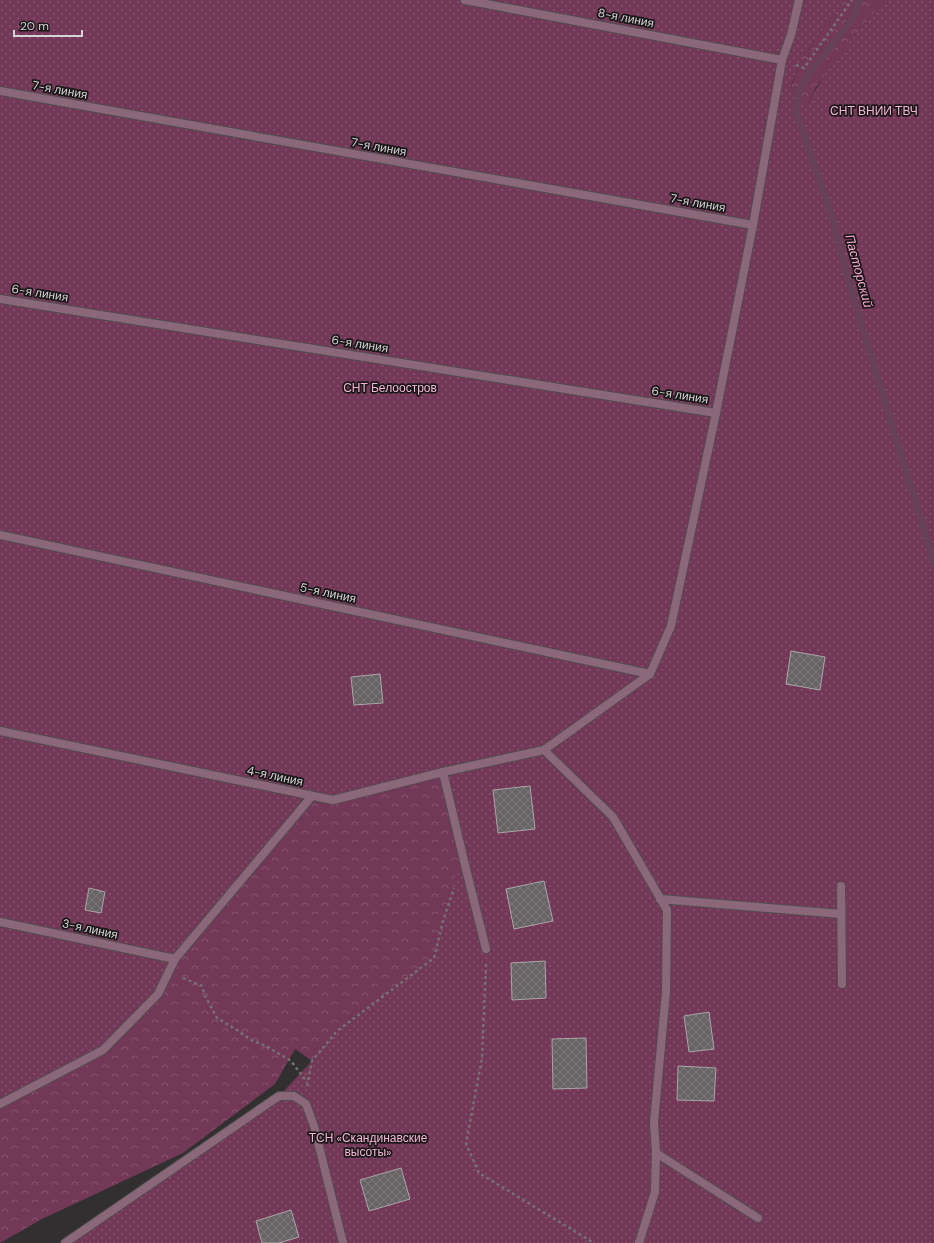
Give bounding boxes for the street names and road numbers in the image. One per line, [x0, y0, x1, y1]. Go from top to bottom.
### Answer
street label: 8-я линия [596, 5, 656, 31]
street label: 7-я линия [31, 77, 89, 103]
street label: 7-я линия [350, 134, 408, 160]
street label: 7-я линия [669, 190, 727, 216]
street label: 6-я линия [10, 281, 70, 305]
street label: 6-я линия [330, 332, 390, 356]
street label: 6-я линия [650, 383, 710, 407]
street label: 5-я линия [298, 579, 358, 607]
street label: 4-я линия [245, 762, 305, 790]
street label: 3-я линия [61, 915, 119, 943]

